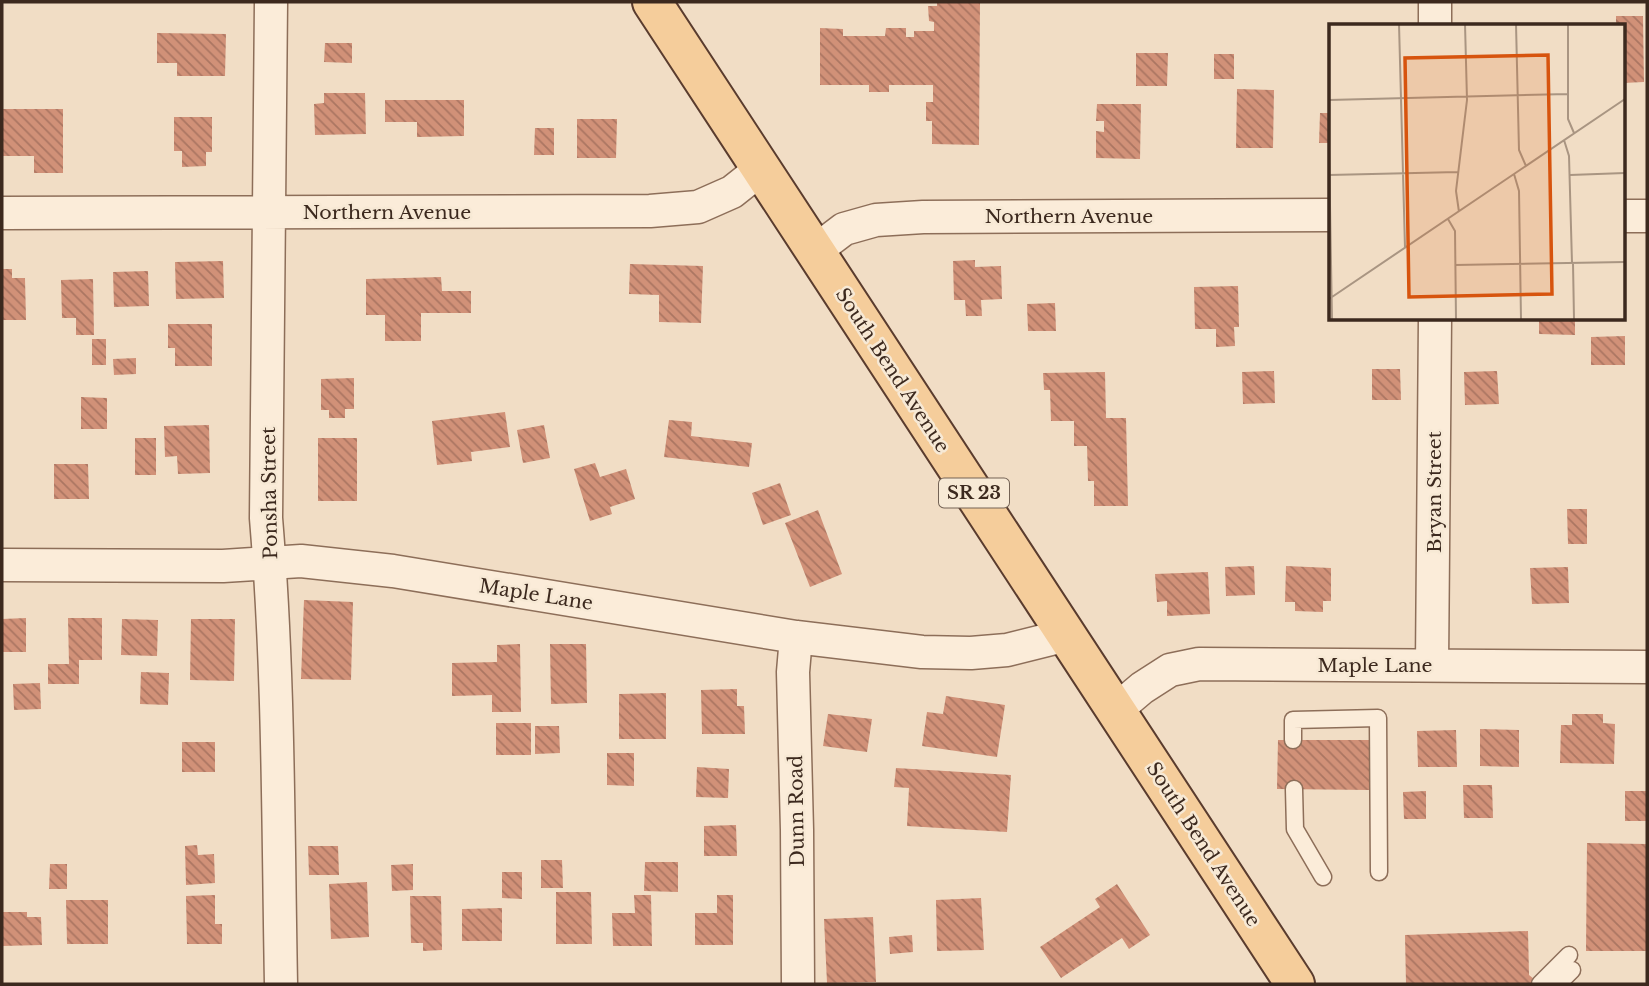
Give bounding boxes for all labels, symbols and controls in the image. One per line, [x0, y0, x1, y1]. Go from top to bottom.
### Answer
inset map [1329, 24, 1624, 320]
street label: Northern Avenue [303, 201, 471, 224]
street label: Northern Avenue [985, 205, 1153, 228]
street label: South Bend Avenue [831, 284, 954, 457]
street label: Ponsha Street [257, 426, 282, 559]
street label: Bryan Street [1423, 430, 1446, 553]
road number: SR 23 [939, 478, 1009, 508]
street label: Maple Lane [477, 574, 595, 615]
street label: Maple Lane [1318, 654, 1432, 677]
street label: Dunn Road [784, 755, 809, 867]
street label: South Bend Avenue [1142, 758, 1265, 931]

